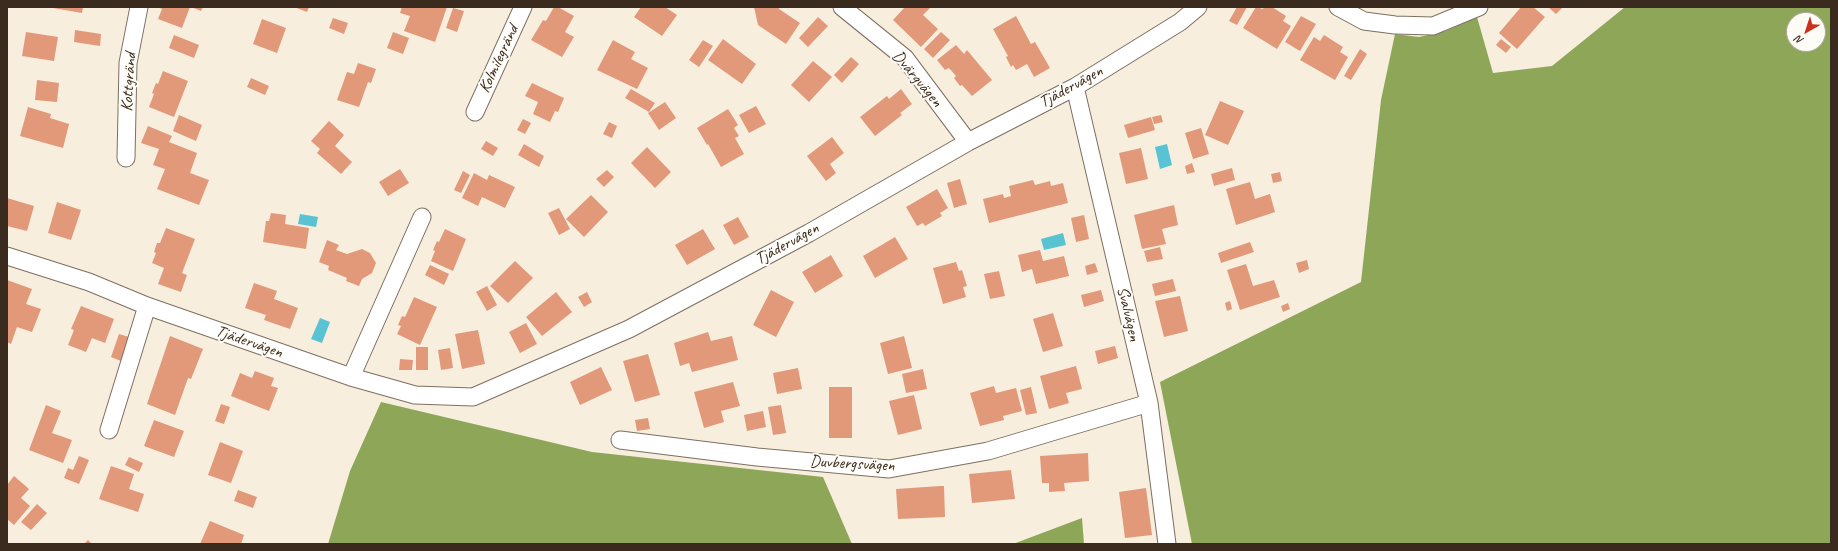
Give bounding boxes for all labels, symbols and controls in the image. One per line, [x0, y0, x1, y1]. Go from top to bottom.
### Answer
north arrow [1786, 12, 1826, 52]
street label: Kolmilegränd [474, 22, 524, 96]
text: N [1792, 33, 1806, 48]
street label: Dvärgvägen [887, 46, 947, 112]
street label: Kottgränd [117, 52, 141, 112]
street label: Tjädervägen [1036, 61, 1106, 113]
street label: Tjädervägen [752, 218, 822, 270]
street label: Svalvägen [1112, 285, 1144, 343]
street label: Tjädervägen [213, 321, 285, 363]
street label: Duvbergsvägen [809, 452, 895, 476]

